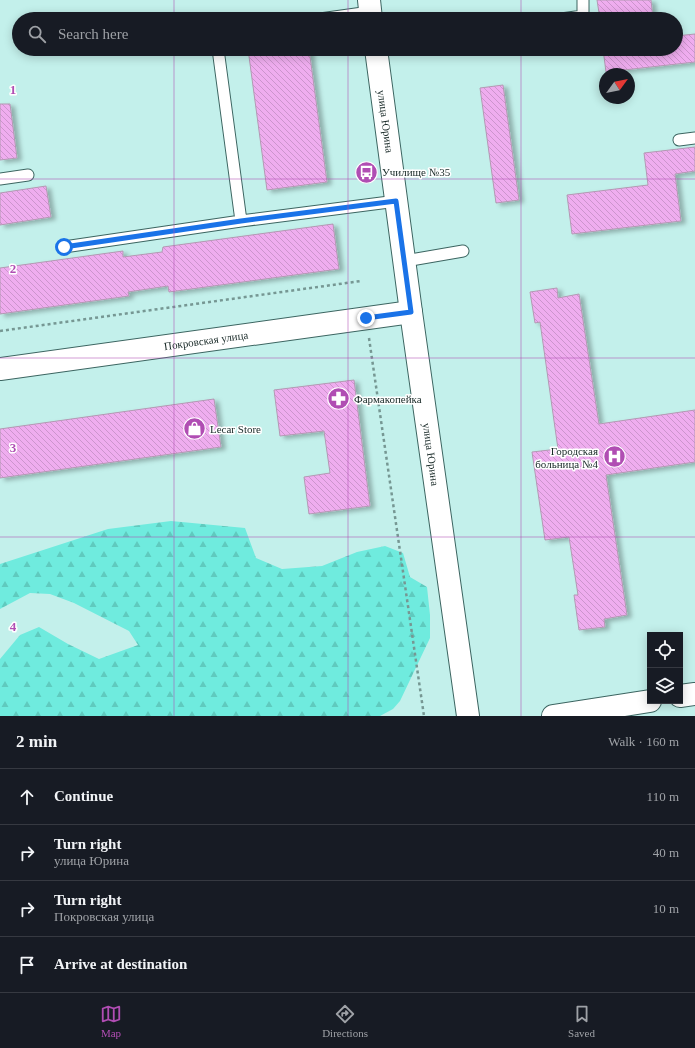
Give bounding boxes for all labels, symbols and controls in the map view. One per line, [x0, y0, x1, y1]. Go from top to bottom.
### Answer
search box [12, 12, 683, 56]
icon: search [26, 23, 48, 45]
text: Search here [58, 26, 128, 42]
north arrow [599, 68, 635, 104]
text: 1 [10, 82, 16, 97]
street label: улица Юрина [375, 89, 396, 154]
bus stop icon: Училище №35 [354, 159, 380, 185]
place label: Училище №35 [382, 166, 451, 178]
route start [55, 238, 73, 256]
text: 2 [10, 261, 16, 276]
route end [357, 309, 375, 327]
street label: Покровская улица [163, 329, 249, 352]
pharmacy icon: Фармакопейка [325, 386, 351, 412]
place label: Фармакопейка [354, 393, 422, 405]
shop icon: Lecar Store [182, 416, 208, 442]
street label: улица Юрина [421, 422, 441, 487]
place label: Lecar Store [210, 423, 261, 435]
text: 3 [10, 440, 17, 455]
hospital icon: Городская больница №4 [601, 444, 627, 470]
place label: Городская больница №4 [535, 445, 598, 470]
text: 4 [10, 619, 17, 634]
map controls [647, 632, 683, 704]
button: locate [647, 632, 683, 668]
button: layers [647, 668, 683, 704]
text: 2 min [16, 732, 57, 751]
text: Walk · 160 m [608, 734, 679, 749]
icon: ahead [16, 786, 38, 808]
text: Continue [54, 788, 113, 804]
text: 110 m [647, 789, 679, 804]
text: Turn right [54, 836, 121, 852]
icon: right [16, 842, 38, 864]
text: 40 m [653, 845, 679, 860]
text: улица Юрина [54, 853, 129, 868]
text: Turn right [54, 892, 121, 908]
icon: right [16, 898, 38, 920]
text: 10 m [653, 901, 679, 916]
text: Покровская улица [54, 909, 154, 924]
icon: arrive [16, 954, 38, 976]
text: Arrive at destination [54, 956, 187, 972]
tab: Map [100, 1003, 122, 1039]
tab: Directions [322, 1003, 368, 1039]
tab: Saved [568, 1003, 595, 1039]

